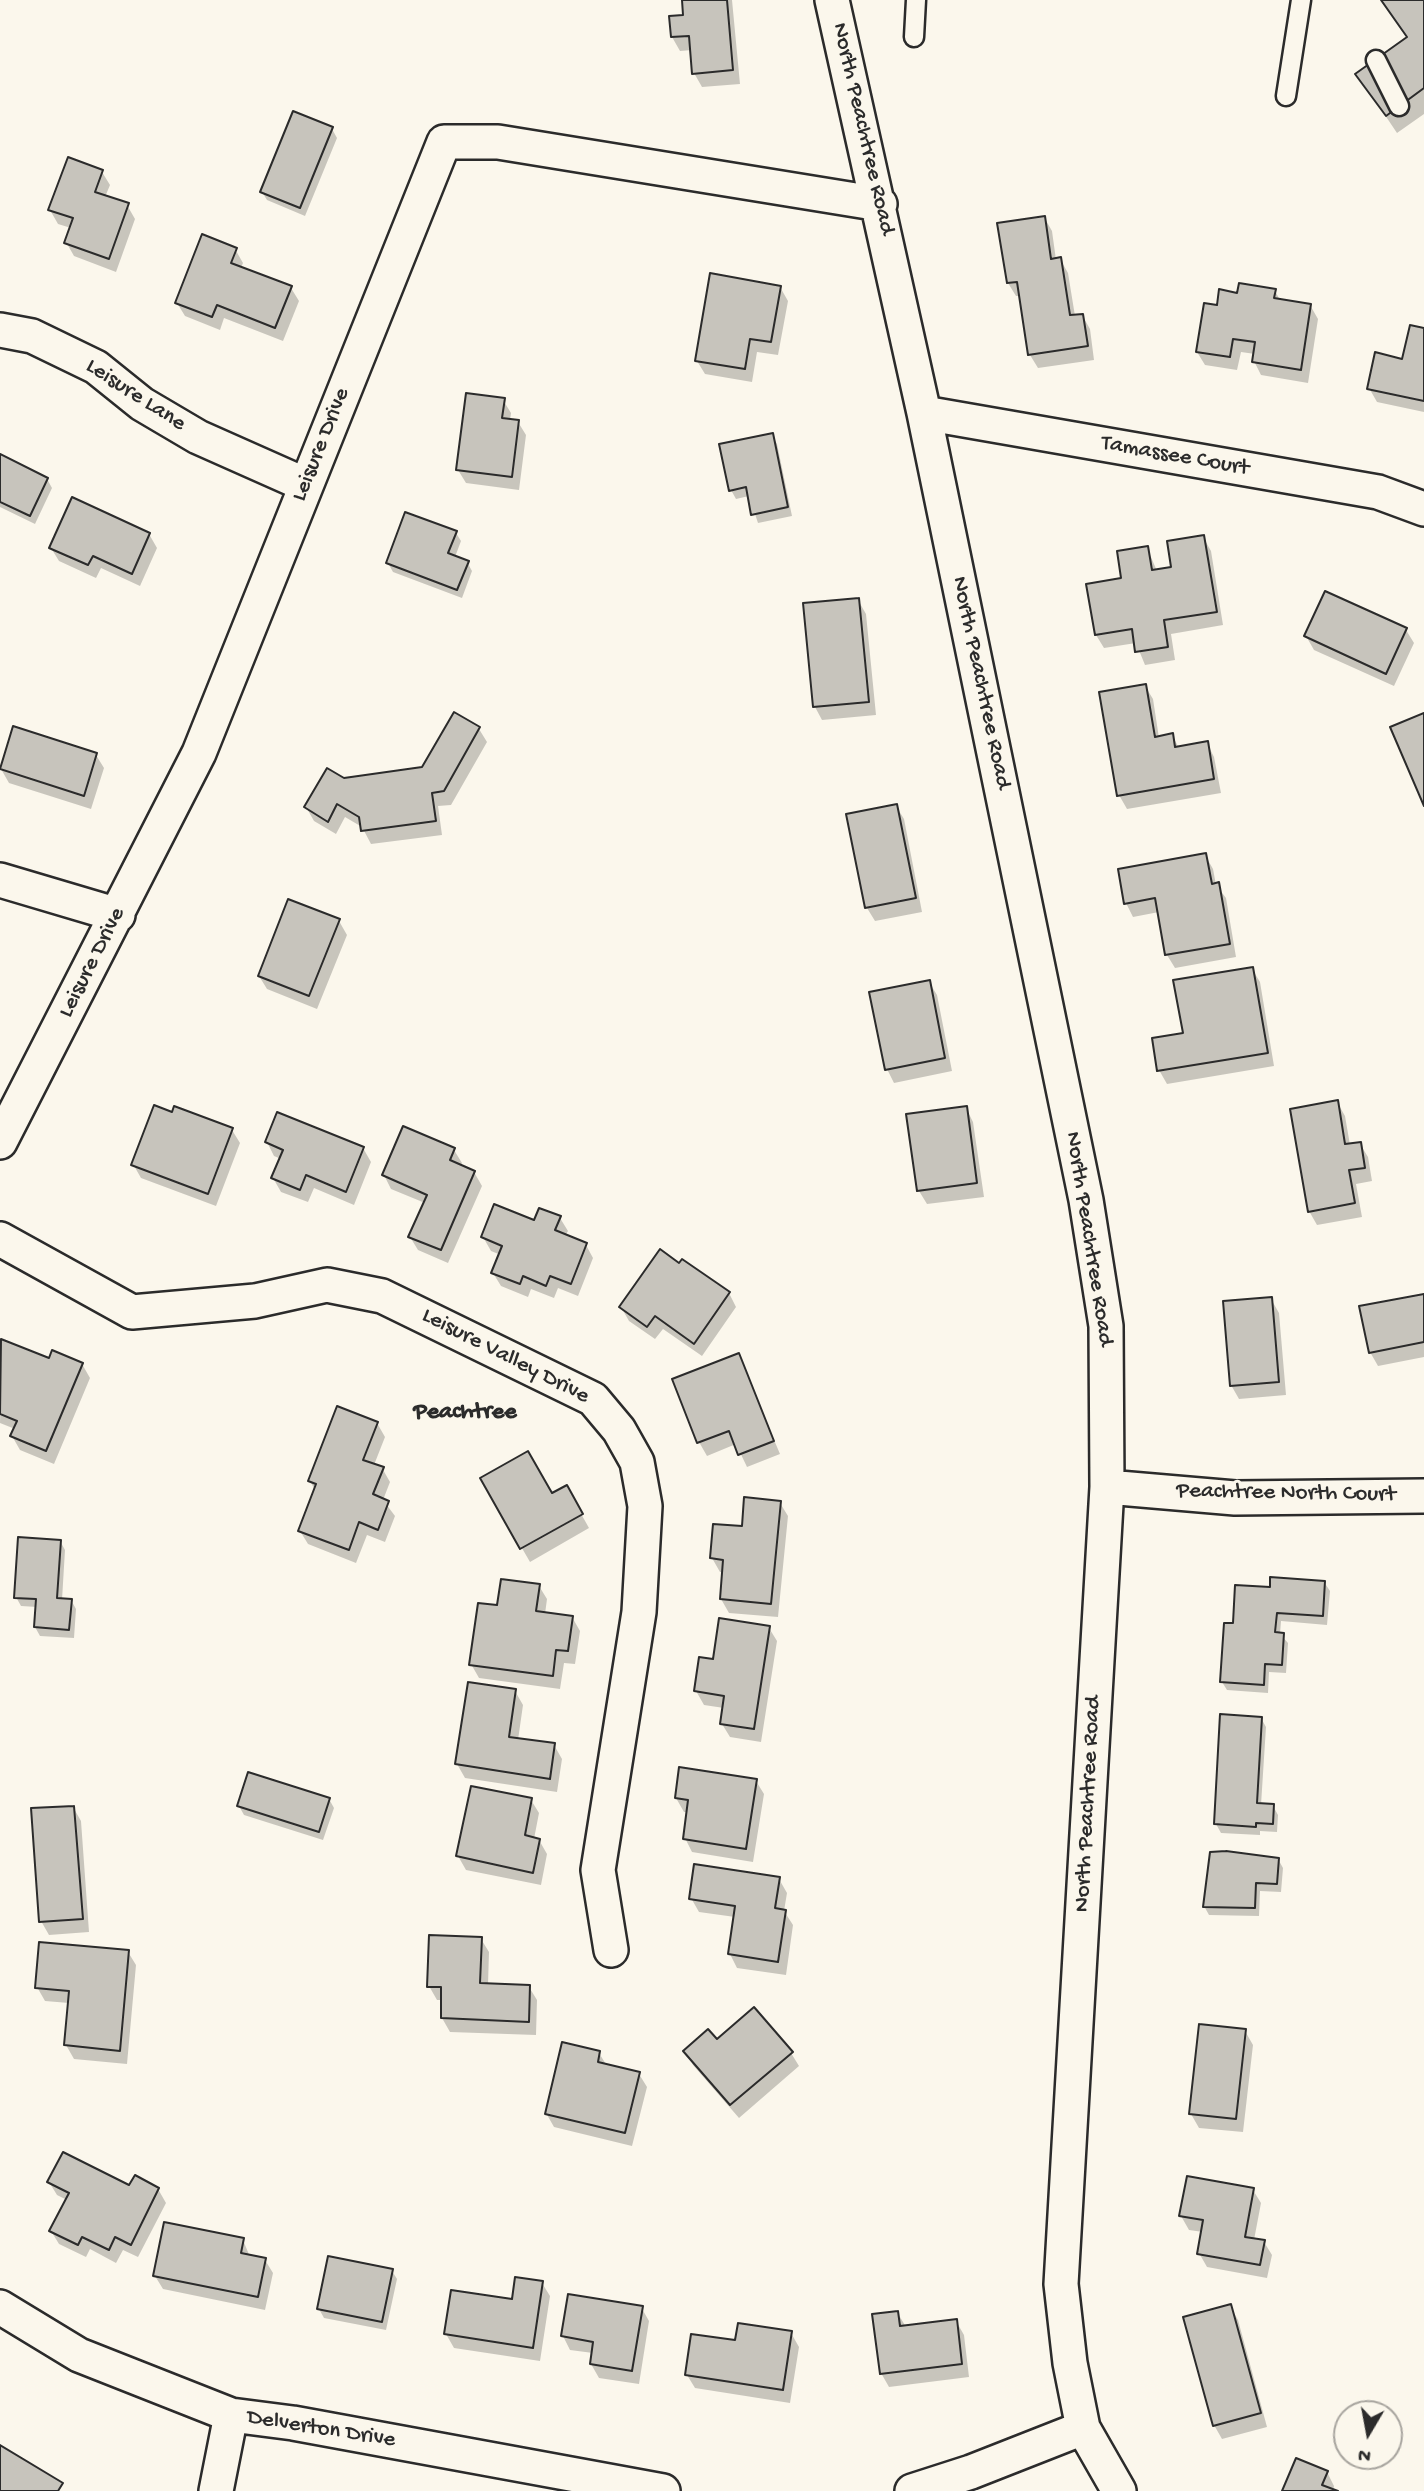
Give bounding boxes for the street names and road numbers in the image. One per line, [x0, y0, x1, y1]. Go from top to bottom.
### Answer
street label: North Peachtree Road [824, 20, 900, 238]
street label: Leisure Lane [80, 353, 190, 439]
street label: Leisure Drive [287, 384, 357, 506]
street label: Tamassee Court [1099, 430, 1251, 484]
street label: North Peachtree Road [944, 574, 1016, 792]
street label: Leisure Drive [53, 903, 133, 1023]
street label: North Peachtree Road [1057, 1130, 1119, 1348]
street label: Leisure Valley Drive [417, 1303, 593, 1411]
street label: Peachtree North Court [1176, 1478, 1396, 1510]
street label: North Peachtree Road [1070, 1695, 1108, 1913]
street label: Delverton Drive [245, 2405, 397, 2455]

